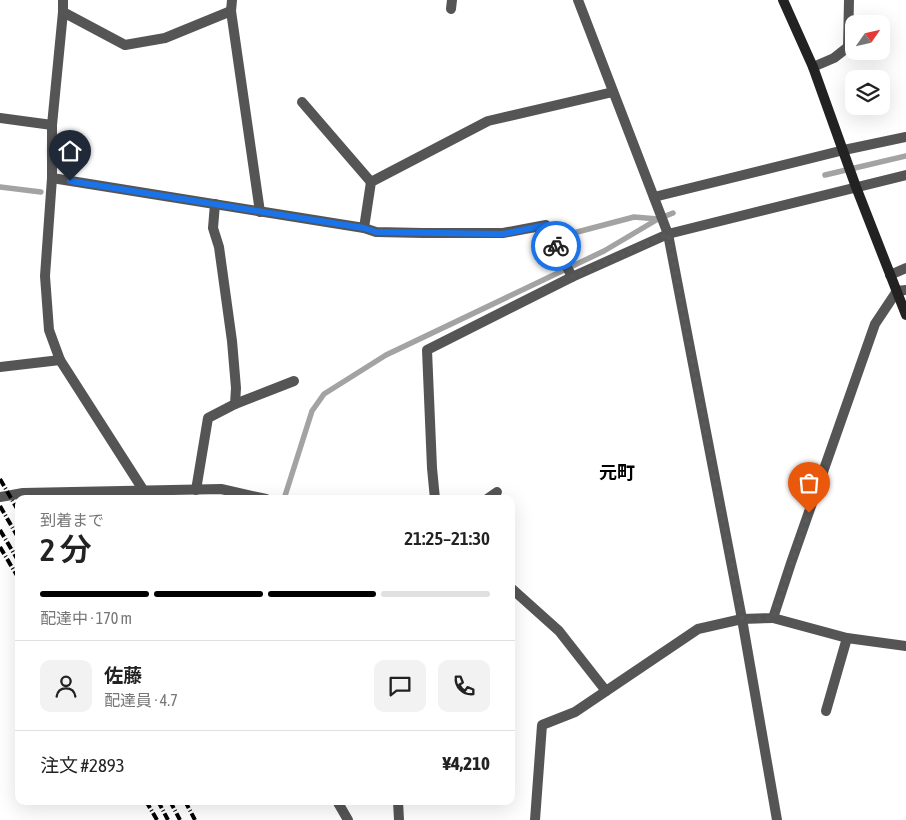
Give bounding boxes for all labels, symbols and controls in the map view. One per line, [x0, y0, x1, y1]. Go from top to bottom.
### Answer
north arrow [845, 15, 890, 60]
map controls [845, 15, 890, 115]
button: layers [845, 70, 890, 115]
pin [49, 130, 91, 181]
icon: home [56, 137, 84, 165]
courier [531, 221, 581, 271]
icon: bike [542, 232, 570, 260]
district label: 元町 [599, 462, 635, 483]
pin [788, 462, 830, 513]
icon: bag [795, 469, 823, 497]
text: 到着まで [40, 511, 104, 529]
text: 21:25–21:30 [404, 527, 490, 549]
text: 2 分 [40, 531, 91, 568]
text: 配達中 · 170 m [40, 609, 132, 627]
button: person [40, 660, 92, 712]
button: chat [374, 660, 426, 712]
button: phone [438, 660, 490, 712]
text: 佐藤 [104, 664, 142, 686]
text: 配達員 · 4.7 [104, 691, 178, 709]
text: ¥4,210 [442, 752, 490, 774]
text: 注文 #2893 [40, 754, 125, 776]

